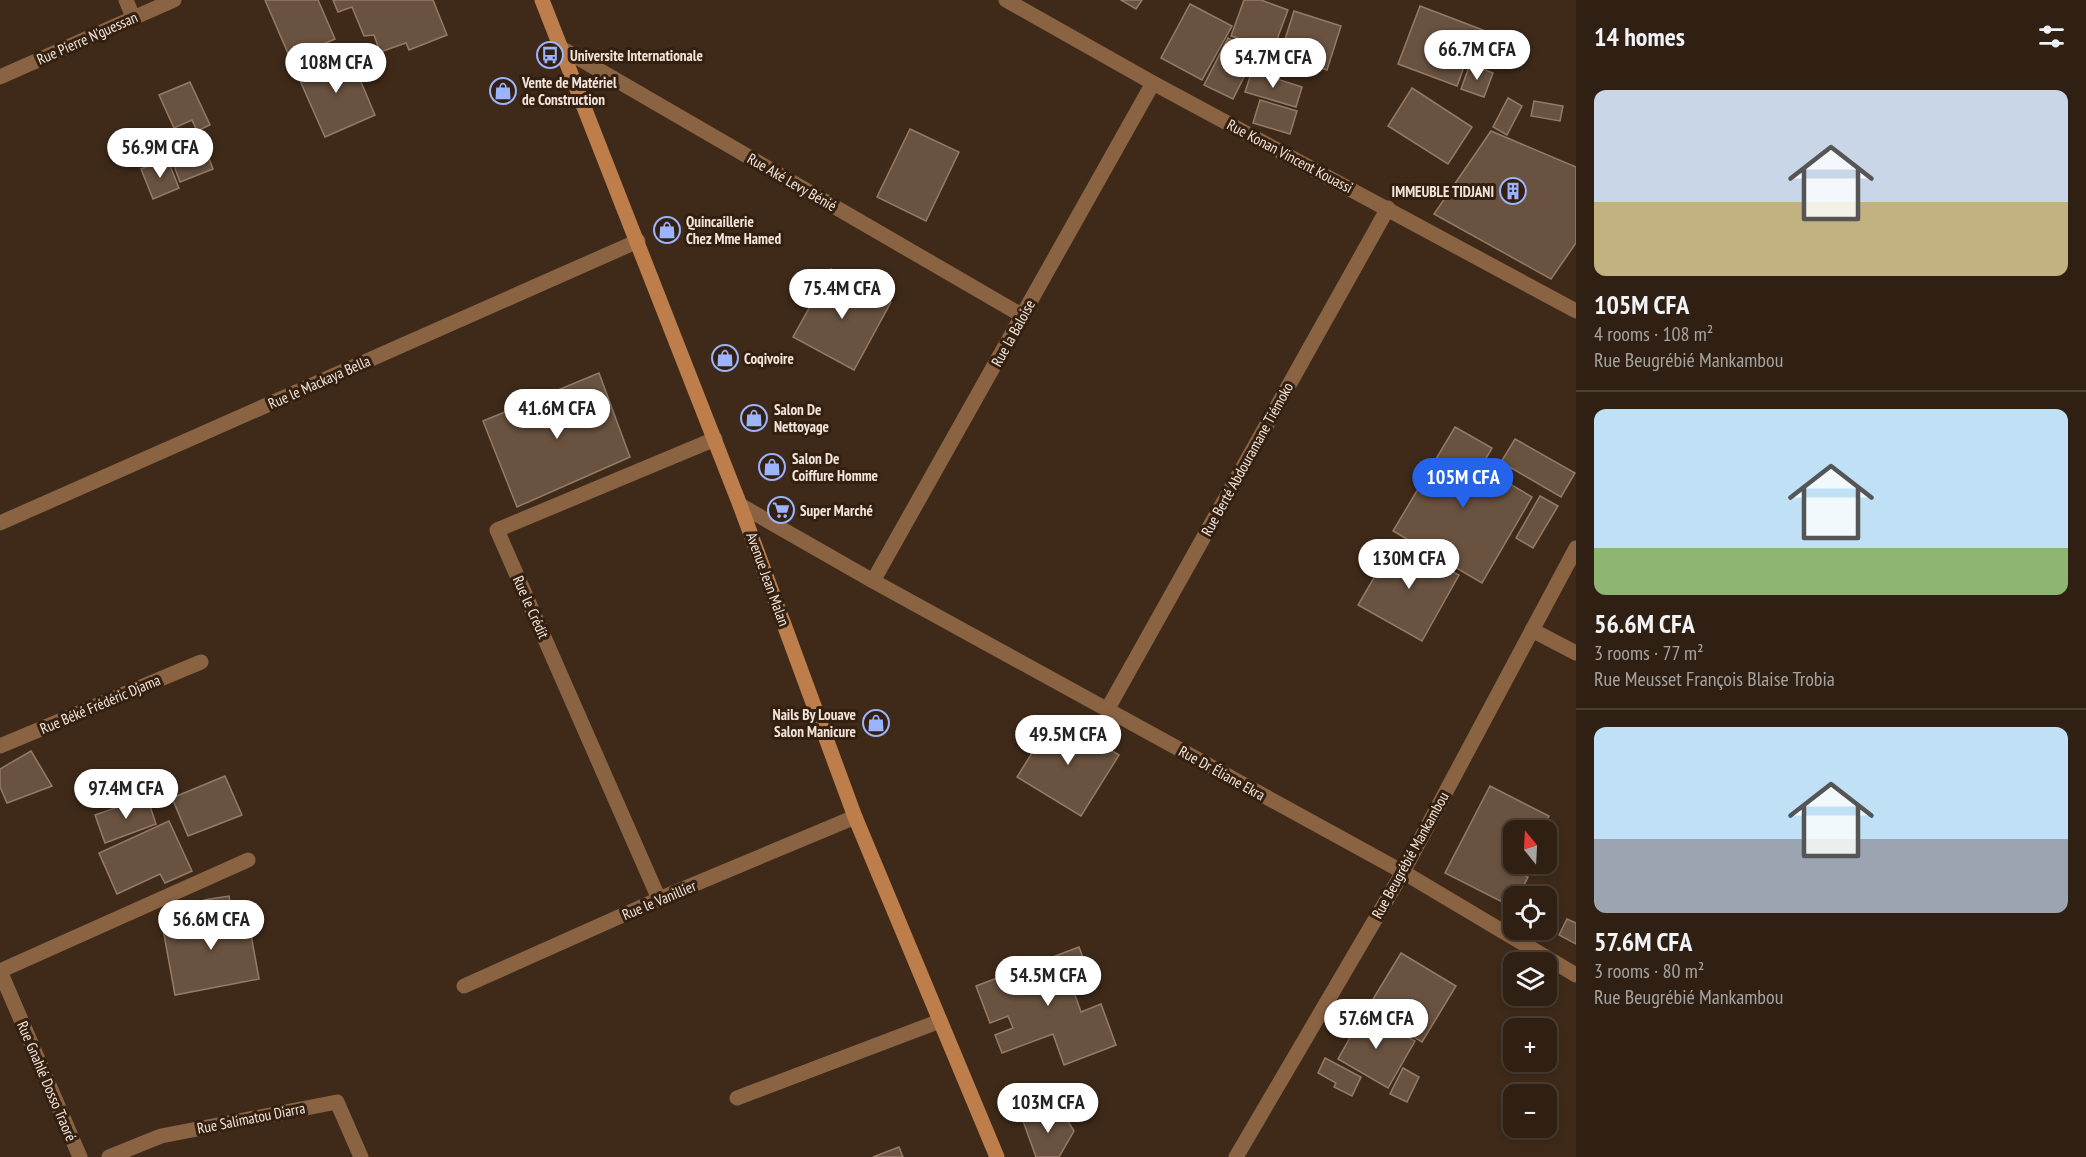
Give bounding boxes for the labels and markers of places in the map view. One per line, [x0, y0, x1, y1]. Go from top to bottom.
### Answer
pin: 66.7M CFA [1408, 30, 1546, 81]
pin: 54.7M CFA [1204, 38, 1342, 89]
bus stop icon: Universite Internationale [535, 40, 565, 70]
pin: 108M CFA [274, 43, 398, 94]
place label: Universite Internationale [570, 46, 703, 65]
place label: Vente de Matériel de Construction [521, 73, 617, 109]
shop icon: Vente de Matériel de Construction [488, 76, 518, 106]
pin: 56.9M CFA [91, 128, 229, 179]
building icon: IMMEUBLE TIDJANI [1498, 176, 1528, 206]
place label: IMMEUBLE TIDJANI [1392, 182, 1494, 201]
place label: Quincaillerie Chez Mme Hamed [686, 212, 781, 248]
shop icon: Quincaillerie Chez Mme Hamed [652, 215, 682, 245]
pin: 75.4M CFA [773, 269, 911, 320]
shop icon: Coqivoire [710, 343, 740, 373]
place label: Coqivoire [744, 349, 794, 368]
pin: 41.6M CFA [488, 389, 626, 440]
place label: Salon De Nettoyage [774, 400, 829, 436]
shop icon: Salon De Nettoyage [739, 403, 769, 433]
place label: Salon De Coiffure Homme [792, 449, 878, 485]
shop icon: Salon De Coiffure Homme [757, 452, 787, 482]
pin: 105M CFA [1401, 458, 1525, 509]
supermarket icon: Super Marché [766, 495, 796, 525]
place label: Super Marché [800, 501, 873, 520]
pin: 130M CFA [1347, 539, 1471, 590]
place label: Nails By Louave Salon Manicure [773, 705, 856, 741]
shop icon: Nails By Louave Salon Manicure [861, 708, 891, 738]
pin: 49.5M CFA [999, 715, 1137, 766]
pin: 97.4M CFA [57, 769, 195, 820]
pin: 56.6M CFA [142, 900, 280, 951]
pin: 54.5M CFA [979, 956, 1117, 1007]
pin: 57.6M CFA [1307, 999, 1445, 1050]
pin: 103M CFA [986, 1083, 1110, 1134]

